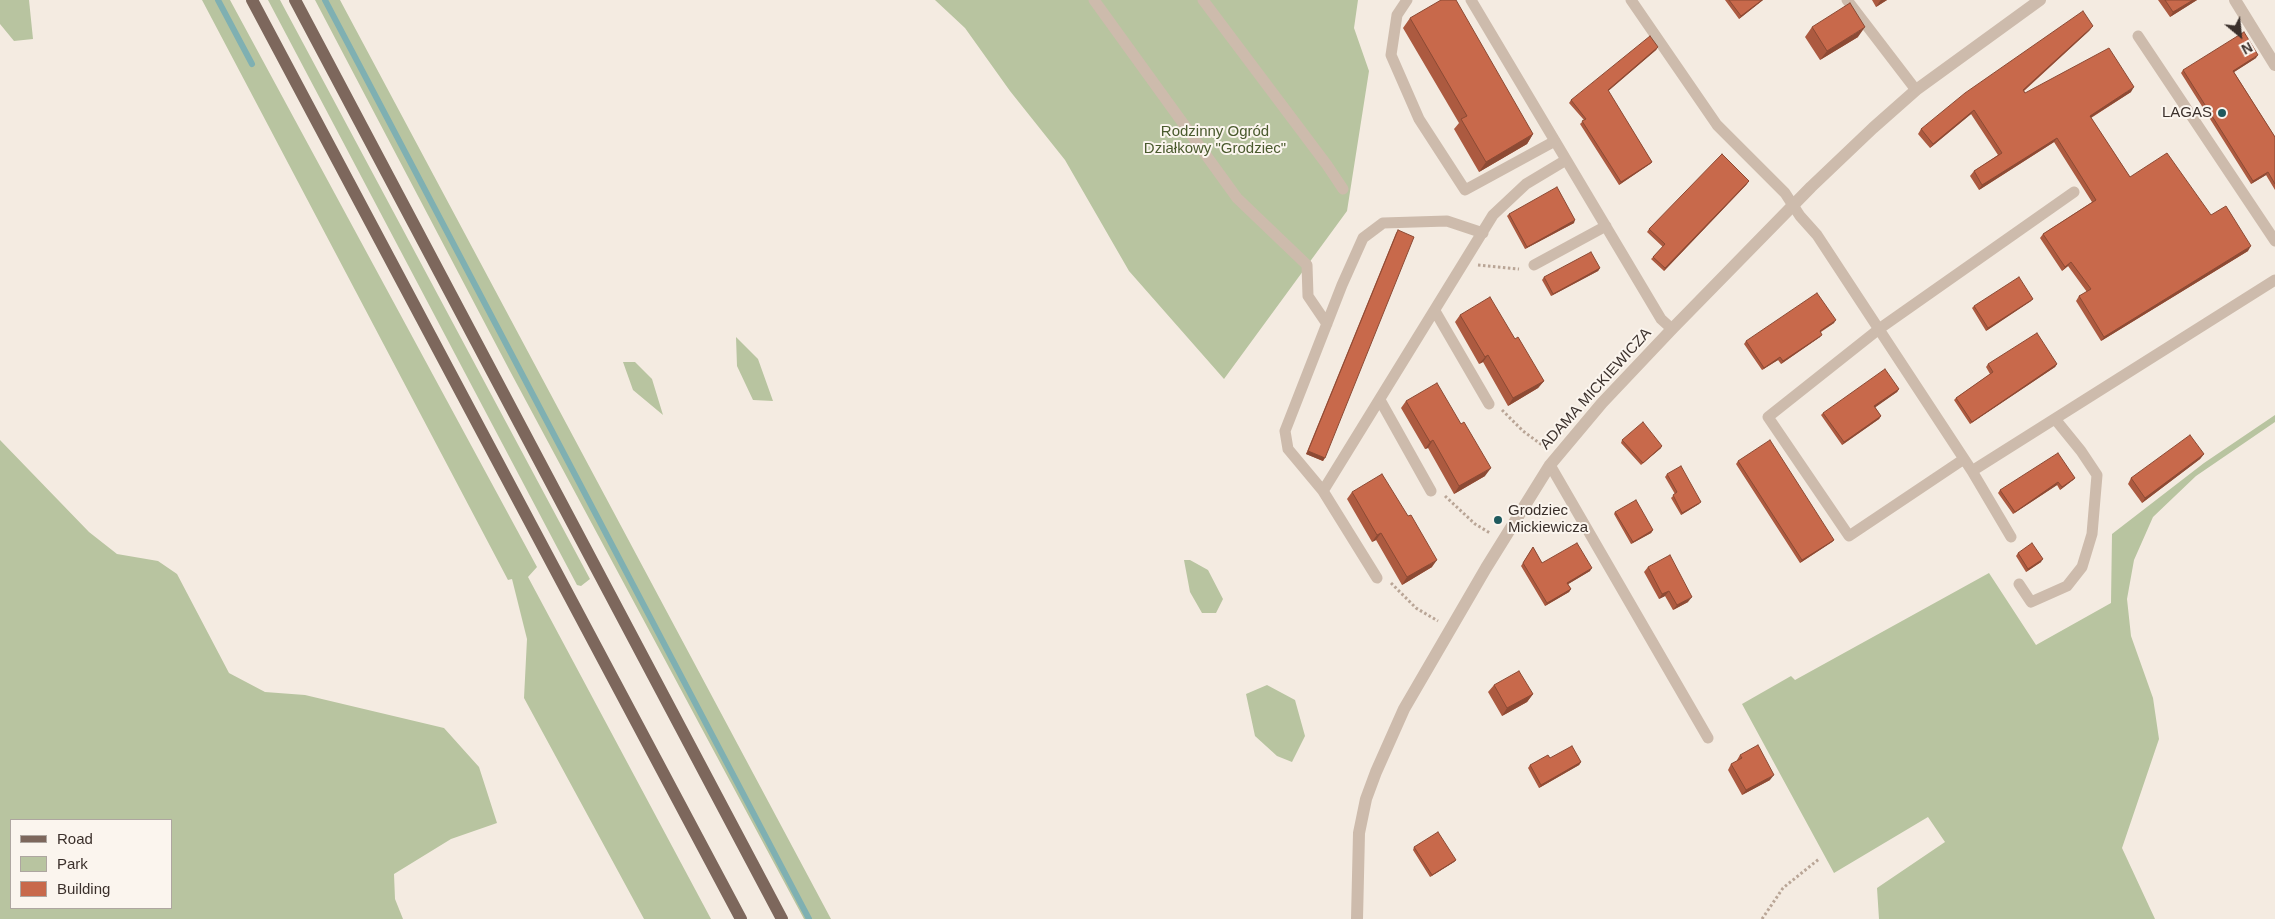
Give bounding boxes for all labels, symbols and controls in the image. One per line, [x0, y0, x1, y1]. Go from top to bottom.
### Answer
north arrow [2215, 10, 2265, 60]
text: N [2239, 39, 2255, 58]
place label: LAGAS [2162, 104, 2212, 122]
marker: LAGAS [2216, 107, 2228, 119]
park label: Rodzinny Ogród Działkowy "Grodziec" [1144, 123, 1286, 158]
street label: ADAMA MICKIEWICZA [1537, 324, 1655, 454]
place label: Grodziec Mickiewicza [1508, 502, 1588, 537]
marker: Grodziec Mickiewicza [1492, 514, 1504, 526]
legend [10, 819, 172, 909]
text: Road [57, 830, 93, 847]
text: Park [57, 855, 88, 872]
text: Building [57, 880, 110, 897]

